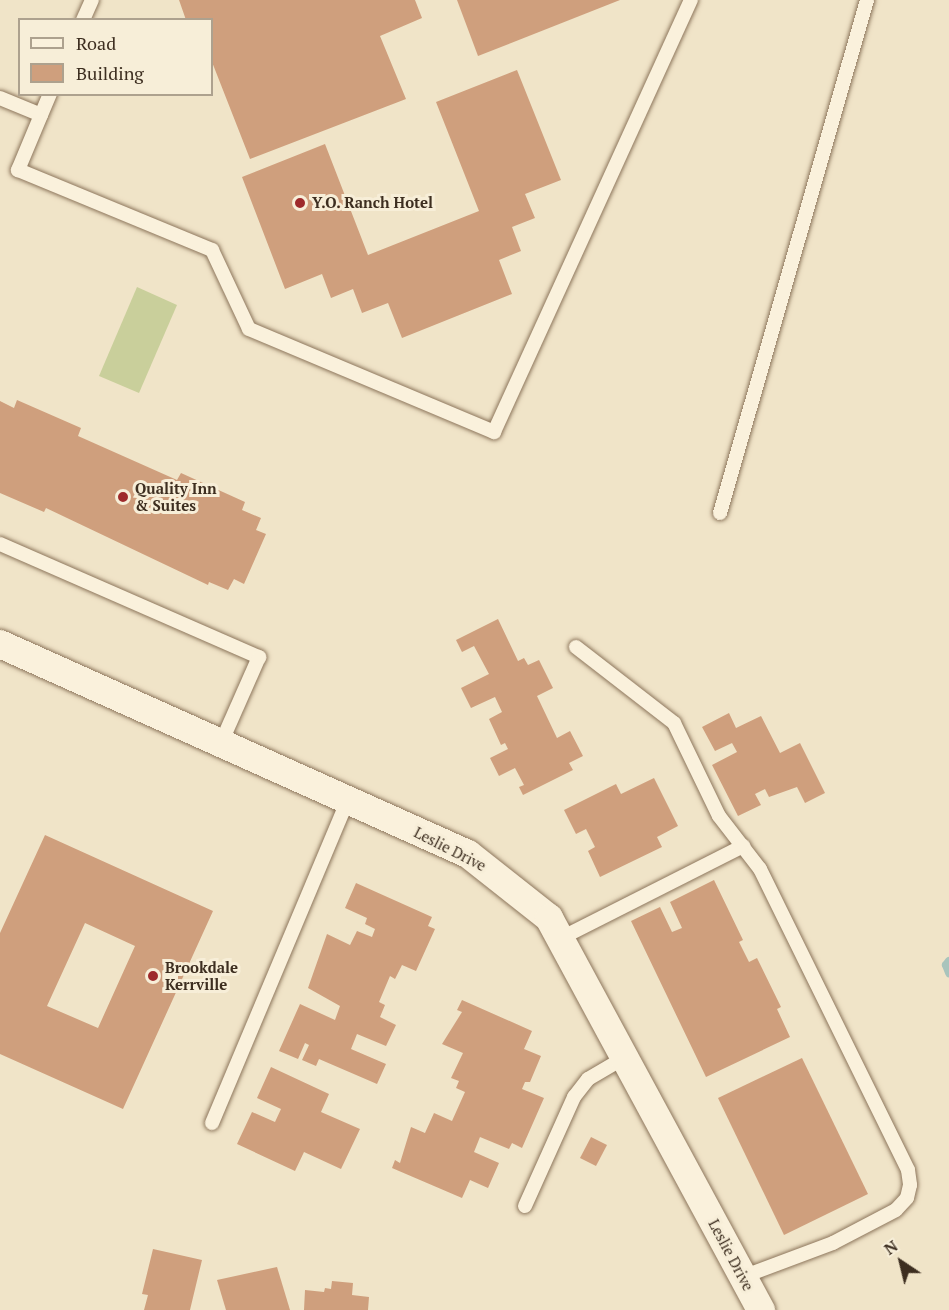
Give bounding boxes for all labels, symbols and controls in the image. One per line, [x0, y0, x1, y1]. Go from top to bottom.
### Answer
legend [18, 18, 213, 96]
text: Road [76, 31, 116, 55]
text: Building [76, 61, 144, 85]
place label: Y.O. Ranch Hotel [312, 194, 434, 212]
marker: Y.O. Ranch Hotel [293, 196, 307, 210]
place label: Quality Inn & Suites [135, 479, 217, 514]
marker: Quality Inn & Suites [116, 490, 130, 504]
street label: Leslie Drive [411, 823, 489, 875]
place label: Brookdale Kerrville [165, 958, 238, 993]
marker: Brookdale Kerrville [146, 969, 160, 983]
street label: Leslie Drive [705, 1216, 757, 1294]
north arrow [871, 1232, 931, 1292]
text: N [879, 1235, 902, 1260]

